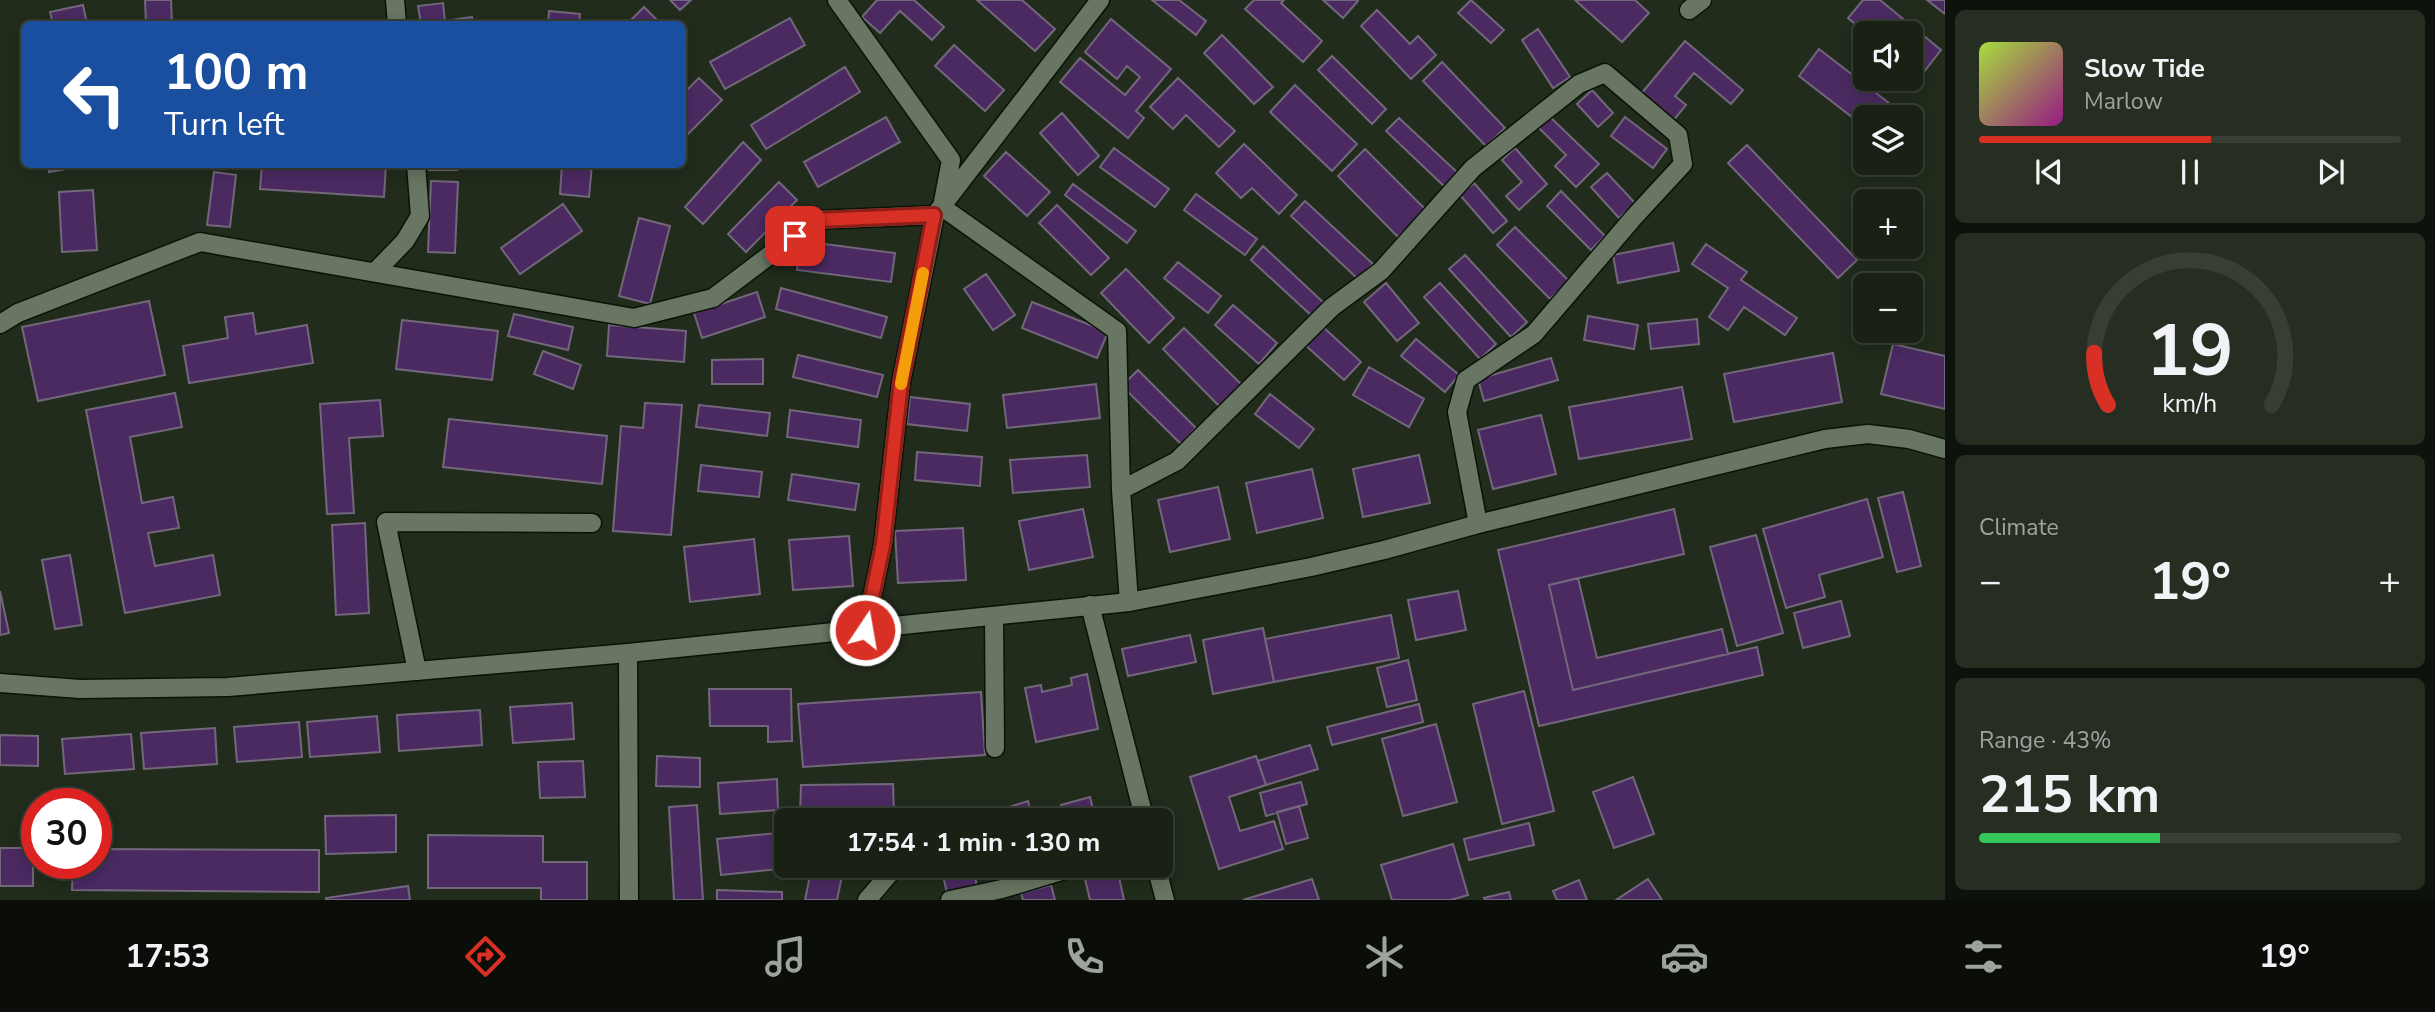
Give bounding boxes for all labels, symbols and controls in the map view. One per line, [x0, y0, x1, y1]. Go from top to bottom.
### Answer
map controls [1853, 21, 1923, 343]
button: sound [1853, 21, 1923, 91]
text: 100 m [164, 39, 308, 106]
icon: left [49, 49, 140, 140]
text: Slow Tide [2084, 51, 2205, 86]
text: Marlow [2084, 86, 2163, 117]
text: Turn left [164, 103, 284, 146]
button: layers [1853, 105, 1923, 175]
icon: previous [2030, 153, 2068, 191]
icon: pause [2171, 153, 2209, 191]
icon: next [2312, 153, 2350, 191]
button: + [1853, 189, 1923, 259]
pin [765, 206, 825, 266]
icon: arrive [776, 217, 814, 255]
button: − [1853, 273, 1923, 343]
text: 19 [2146, 301, 2234, 401]
text: km/h [2162, 387, 2218, 421]
text: Climate [1979, 512, 2059, 543]
text: 19° [2149, 546, 2231, 617]
text: − [1979, 556, 2002, 607]
text: + [2378, 556, 2401, 607]
position arrow [828, 593, 902, 667]
text: Range · 43% [1979, 725, 2111, 756]
text: 215 km [1979, 759, 2160, 830]
speed limit sign: 30 [21, 788, 112, 879]
text: 17:54 · 1 min · 130 m [847, 825, 1100, 860]
icon: directions [461, 932, 510, 981]
icon: music [761, 932, 810, 981]
icon: phone [1060, 932, 1109, 981]
icon: climate [1360, 932, 1409, 981]
icon: car [1660, 932, 1709, 981]
icon: filters [1959, 932, 2008, 981]
text: 17:53 [125, 935, 210, 978]
text: 19° [2259, 935, 2310, 978]

